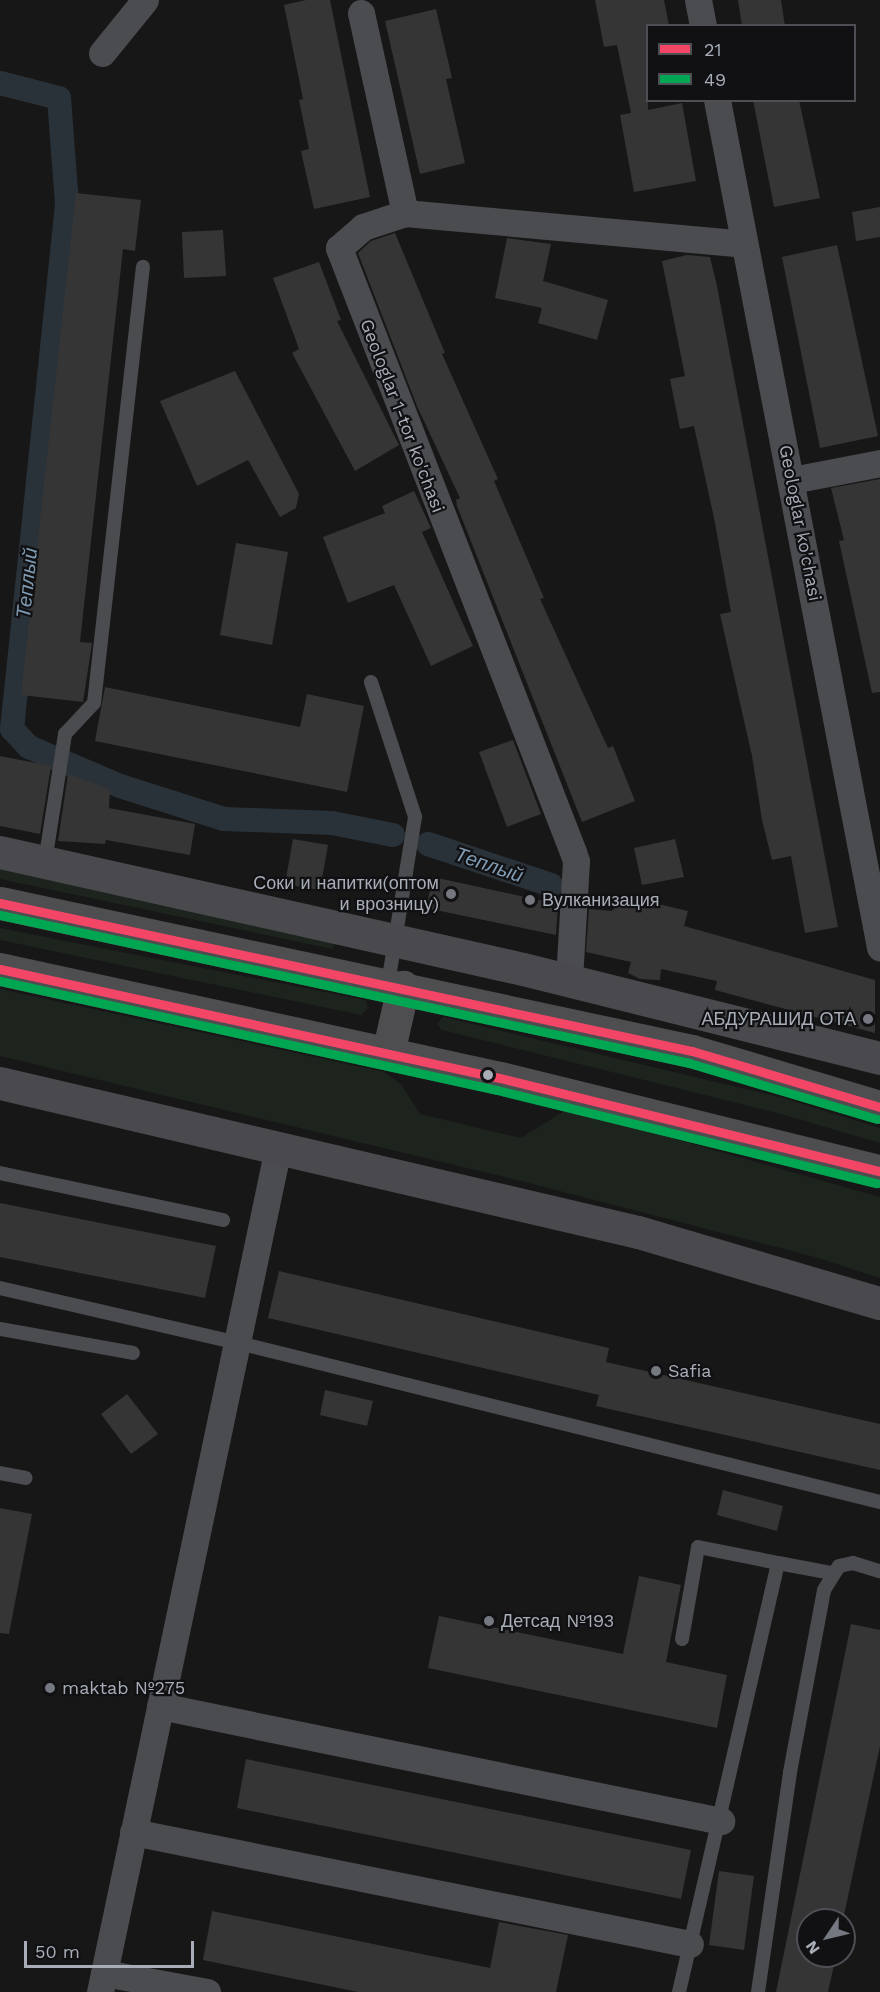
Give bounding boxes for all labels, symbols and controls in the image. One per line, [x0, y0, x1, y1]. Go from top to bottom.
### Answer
legend [646, 24, 856, 102]
text: 21 [704, 39, 722, 60]
text: 49 [704, 69, 726, 90]
street label: Geologlar 1-tor ko'chasi [355, 316, 449, 516]
street label: Geologlar ko'chasi [774, 443, 826, 603]
water label: Теплый [11, 547, 43, 619]
water label: Теплый [452, 842, 526, 888]
place label: Соки и напитки(оптом и врозницу) [253, 873, 439, 916]
marker: Соки и напитки(оптом и врозницу) [444, 887, 458, 901]
place label: Вулканизация [542, 889, 660, 911]
marker: Вулканизация [523, 893, 537, 907]
place label: АБДУРАШИД ОТА [701, 1008, 856, 1030]
marker: АБДУРАШИД ОТА [861, 1012, 875, 1026]
unlabelled marker [482, 1069, 494, 1081]
place label: Safia [668, 1360, 712, 1382]
marker: Safia [649, 1364, 663, 1378]
place label: Детсад №193 [501, 1610, 614, 1632]
marker: Детсад №193 [482, 1614, 496, 1628]
place label: maktab №275 [62, 1677, 185, 1699]
marker: maktab №275 [43, 1681, 57, 1695]
north arrow [796, 1908, 856, 1968]
scale bar [27, 1929, 196, 1967]
text: N [801, 1937, 824, 1958]
text: 50 m [35, 1941, 80, 1962]

